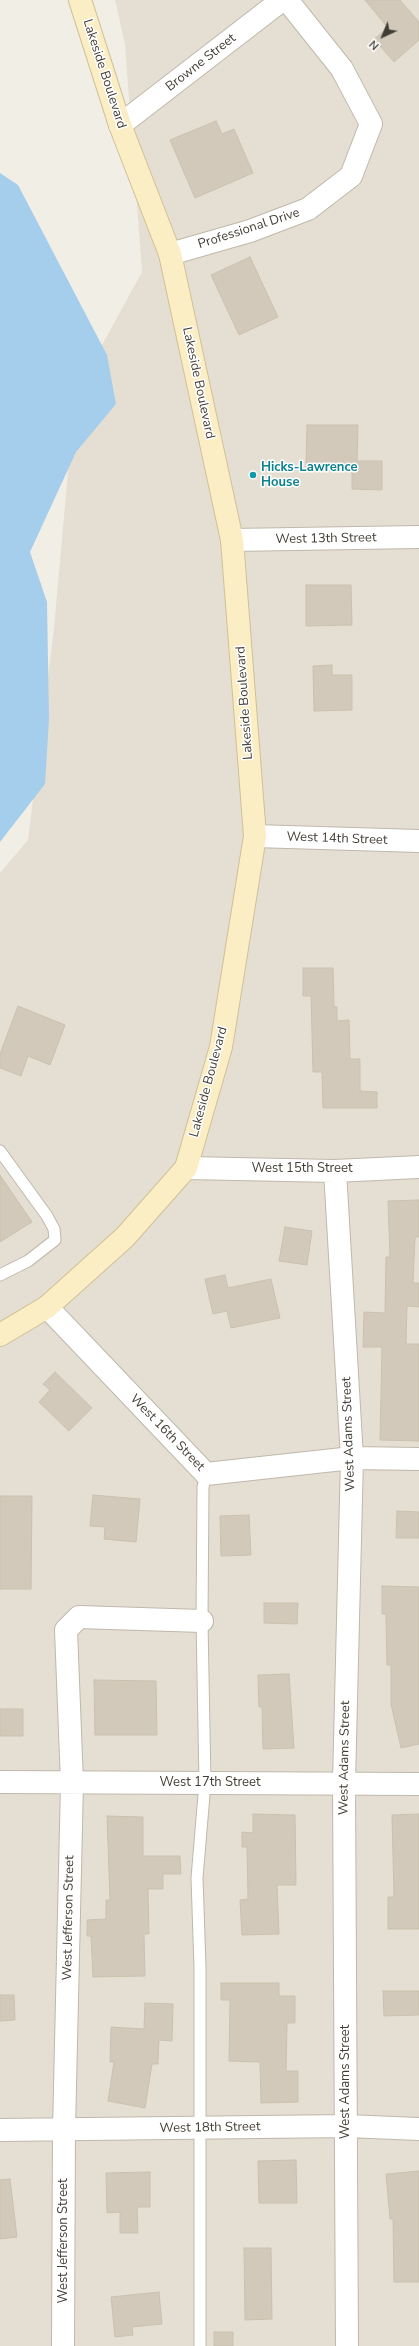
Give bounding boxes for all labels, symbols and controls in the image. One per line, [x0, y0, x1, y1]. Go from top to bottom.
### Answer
north arrow [363, 16, 403, 56]
street label: Lakeside Boulevard [79, 17, 129, 131]
street label: Browne Street [163, 31, 239, 95]
text: N [366, 37, 382, 53]
street label: Professional Drive [196, 205, 302, 253]
street label: Lakeside Boulevard [179, 326, 217, 440]
place label: Hicks-Lawrence House [261, 460, 357, 491]
marker: Hicks-Lawrence House [248, 470, 258, 480]
street label: West 13th Street [275, 530, 377, 548]
street label: Lakeside Boulevard [233, 646, 257, 760]
street label: West 14th Street [286, 829, 388, 849]
street label: Lakeside Boulevard [187, 1025, 231, 1139]
street label: West 15th Street [252, 1161, 352, 1177]
street label: West Adams Street [339, 1376, 359, 1492]
street label: West 16th Street [126, 1391, 208, 1475]
street label: West Adams Street [336, 1701, 354, 1815]
street label: West 17th Street [160, 1775, 260, 1791]
street label: West Jefferson Street [60, 1855, 78, 1981]
street label: West Adams Street [338, 2025, 354, 2139]
street label: West 18th Street [159, 2119, 261, 2137]
street label: West Jefferson Street [56, 2178, 72, 2304]

